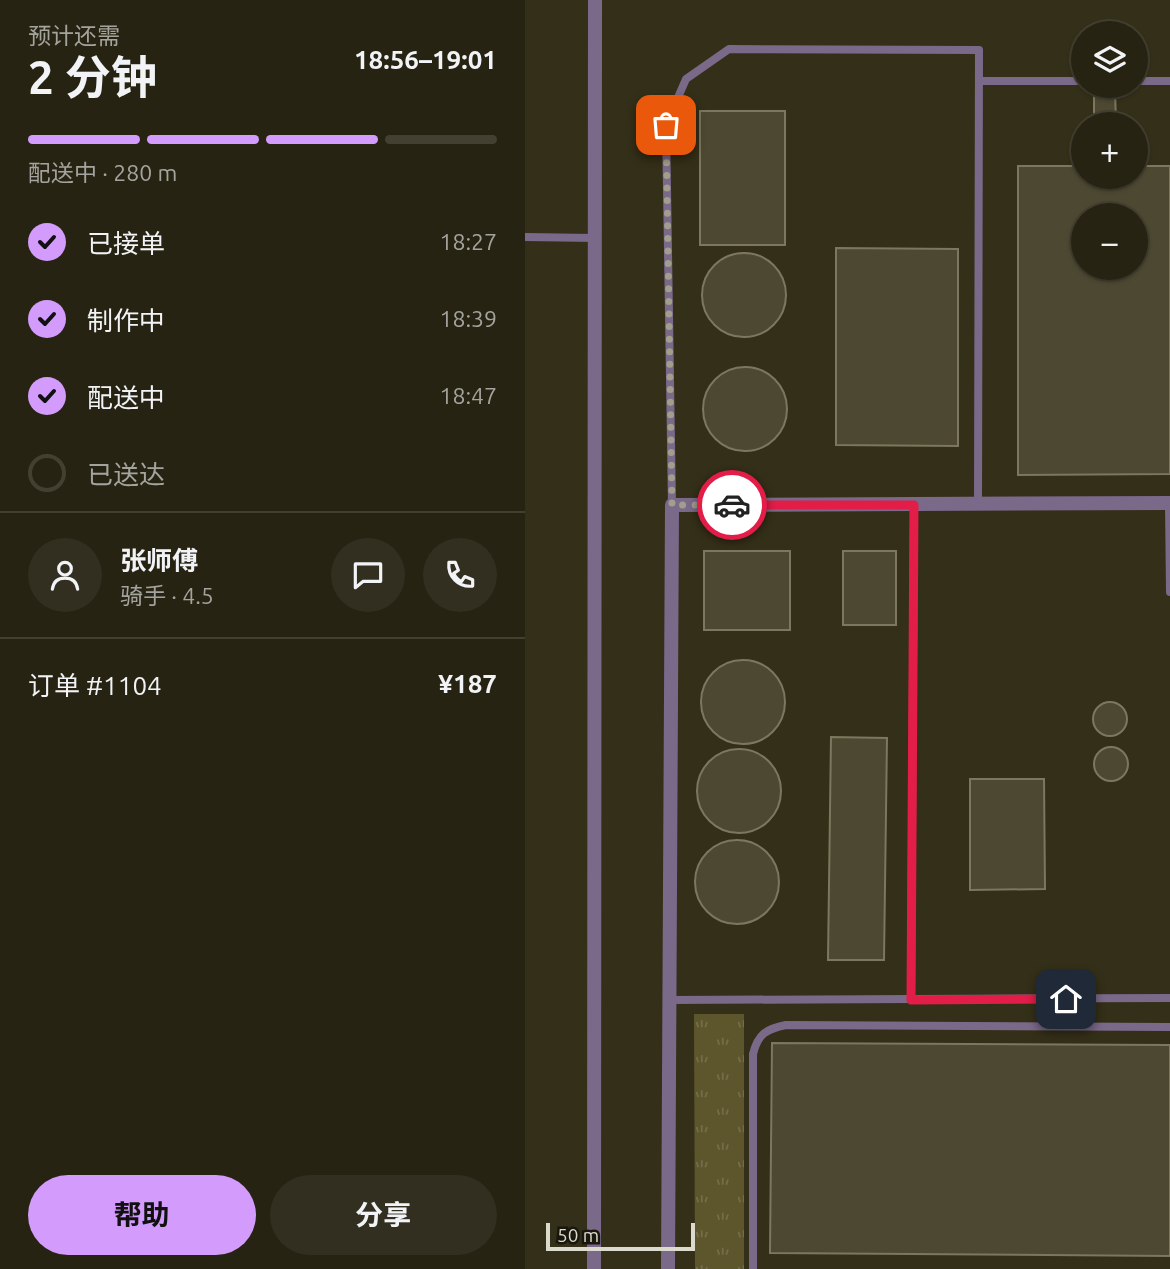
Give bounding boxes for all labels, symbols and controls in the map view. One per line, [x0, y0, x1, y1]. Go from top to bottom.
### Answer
map controls [1071, 21, 1148, 280]
button: layers [1071, 21, 1148, 98]
text: 预计还需 [28, 23, 120, 48]
text: 18:56–19:01 [354, 45, 497, 74]
text: 2 分钟 [28, 51, 157, 103]
pin [636, 95, 696, 155]
icon: bag [647, 106, 685, 144]
button: + [1071, 112, 1148, 189]
text: 配送中 · 280 m [28, 160, 177, 185]
button: − [1071, 203, 1148, 280]
icon: check [28, 223, 66, 261]
text: 已接单 [87, 229, 165, 258]
text: 18:27 [439, 229, 497, 254]
icon: check [28, 300, 66, 338]
text: 制作中 [87, 306, 165, 335]
text: 18:39 [439, 306, 497, 331]
icon: check [28, 377, 66, 415]
text: 配送中 [87, 383, 165, 412]
text: 18:47 [439, 383, 497, 408]
text: 已送达 [87, 460, 165, 489]
courier [697, 470, 767, 540]
icon: car [713, 486, 751, 524]
button: person [28, 538, 102, 612]
button: chat [331, 538, 405, 612]
button: phone [423, 538, 497, 612]
text: 张师傅 [120, 546, 198, 575]
text: 骑手 · 4.5 [120, 583, 214, 608]
text: ¥187 [438, 669, 497, 698]
text: 订单 #1104 [28, 671, 162, 700]
pin [1036, 969, 1096, 1029]
icon: home [1047, 980, 1085, 1018]
button: 帮助 [28, 1175, 256, 1255]
button: 分享 [270, 1175, 497, 1255]
scale bar [546, 1220, 695, 1252]
text: 50 m [557, 1224, 599, 1246]

